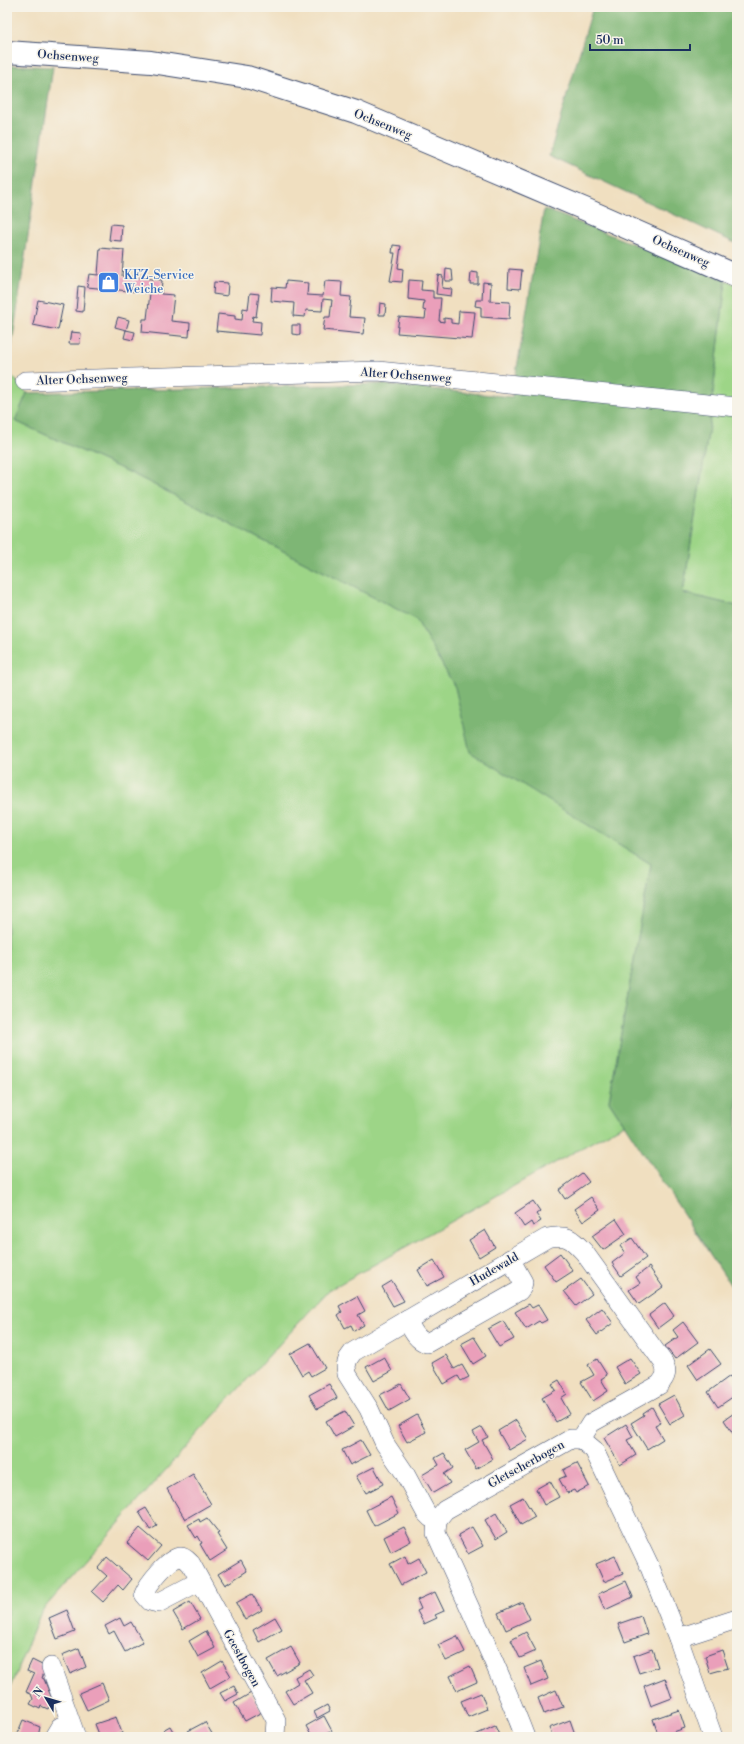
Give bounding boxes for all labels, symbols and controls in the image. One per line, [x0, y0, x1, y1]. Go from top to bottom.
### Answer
scale bar [590, 26, 690, 52]
text: 50 m [596, 33, 624, 48]
street label: Ochsenweg [37, 47, 100, 66]
street label: Ochsenweg [352, 106, 415, 143]
street label: Ochsenweg [650, 232, 713, 271]
place label: KFZ-Service Weiche [123, 268, 194, 297]
shop icon: KFZ-Service Weiche [95, 269, 121, 295]
street label: Alter Ochsenweg [359, 365, 453, 386]
street label: Alter Ochsenweg [35, 370, 129, 389]
street label: Hudewald [467, 1249, 522, 1289]
street label: Gletscherbogen [485, 1437, 567, 1492]
street label: Geestbogen [220, 1627, 264, 1690]
north arrow [26, 1678, 66, 1718]
text: N [31, 1684, 47, 1700]

